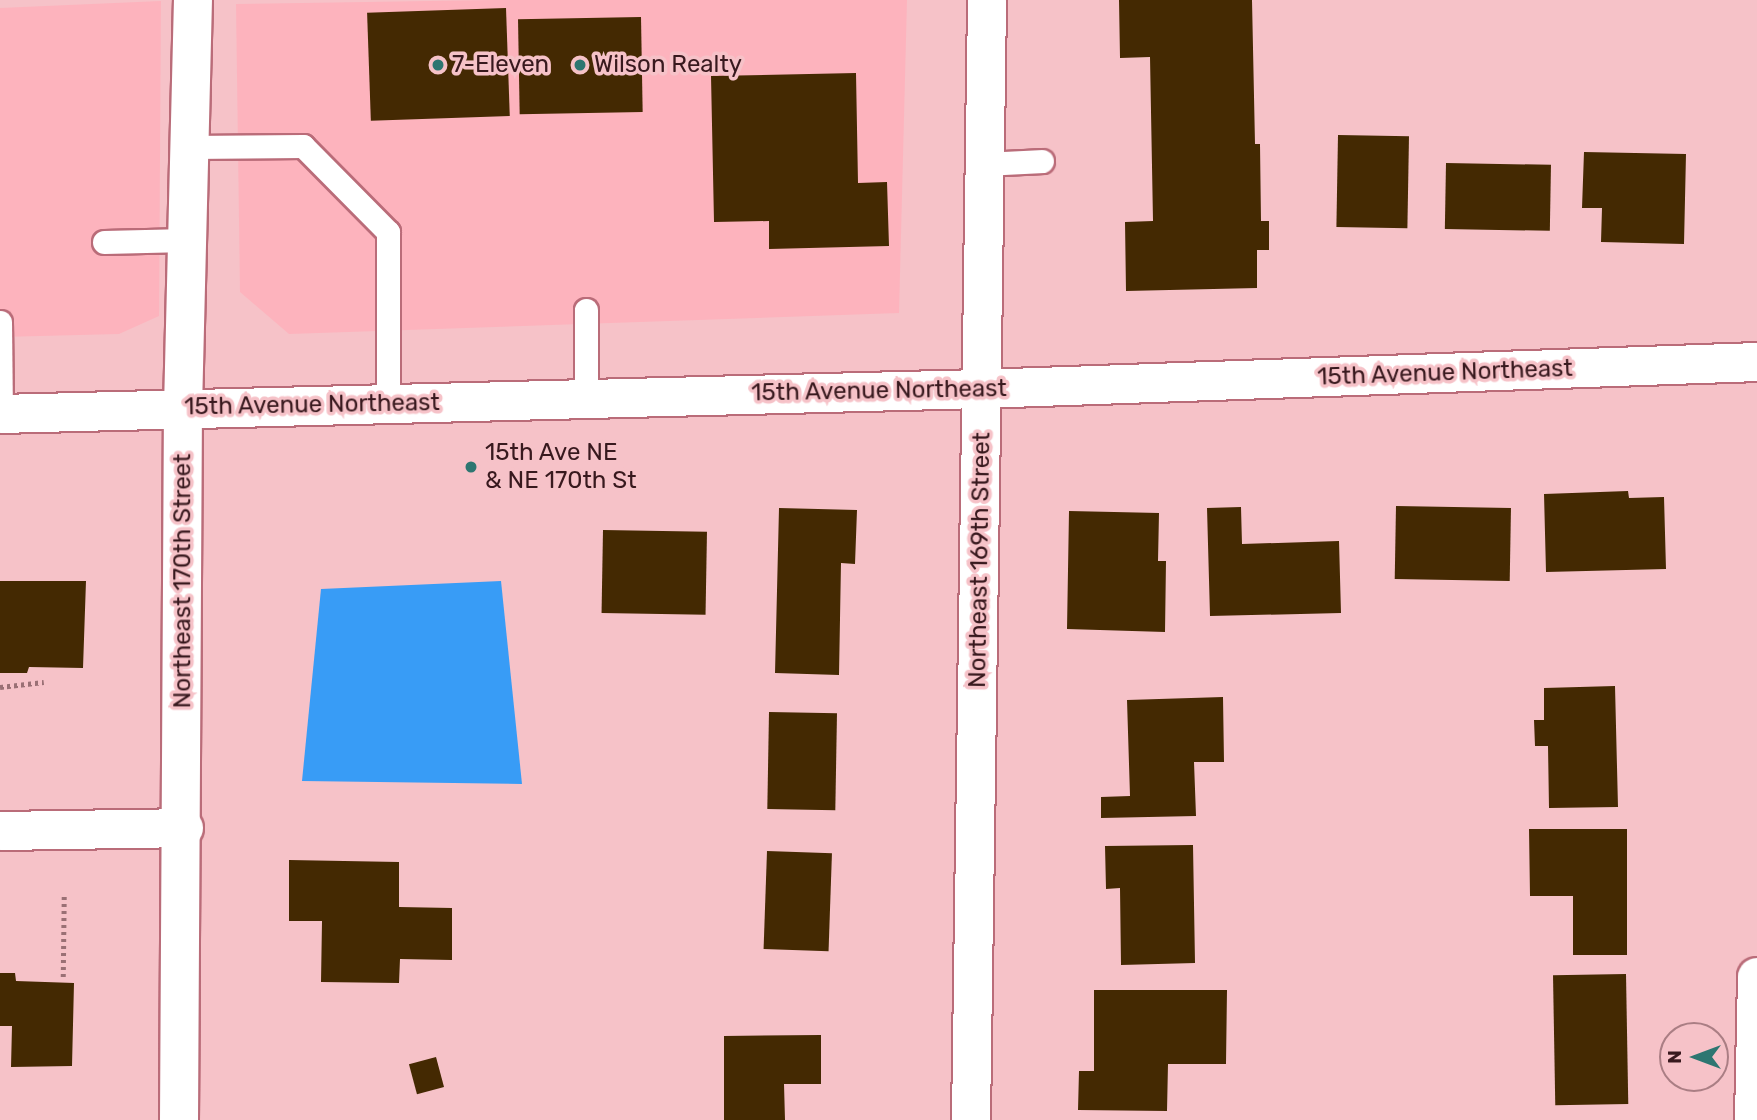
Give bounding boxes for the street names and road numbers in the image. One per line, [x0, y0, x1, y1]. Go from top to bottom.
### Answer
street label: 15th Avenue Northeast [1316, 354, 1574, 392]
street label: 15th Avenue Northeast [751, 374, 1007, 408]
street label: 15th Avenue Northeast [184, 388, 440, 422]
street label: Northeast 169th Street [963, 432, 997, 688]
street label: Northeast 170th Street [169, 454, 197, 708]

